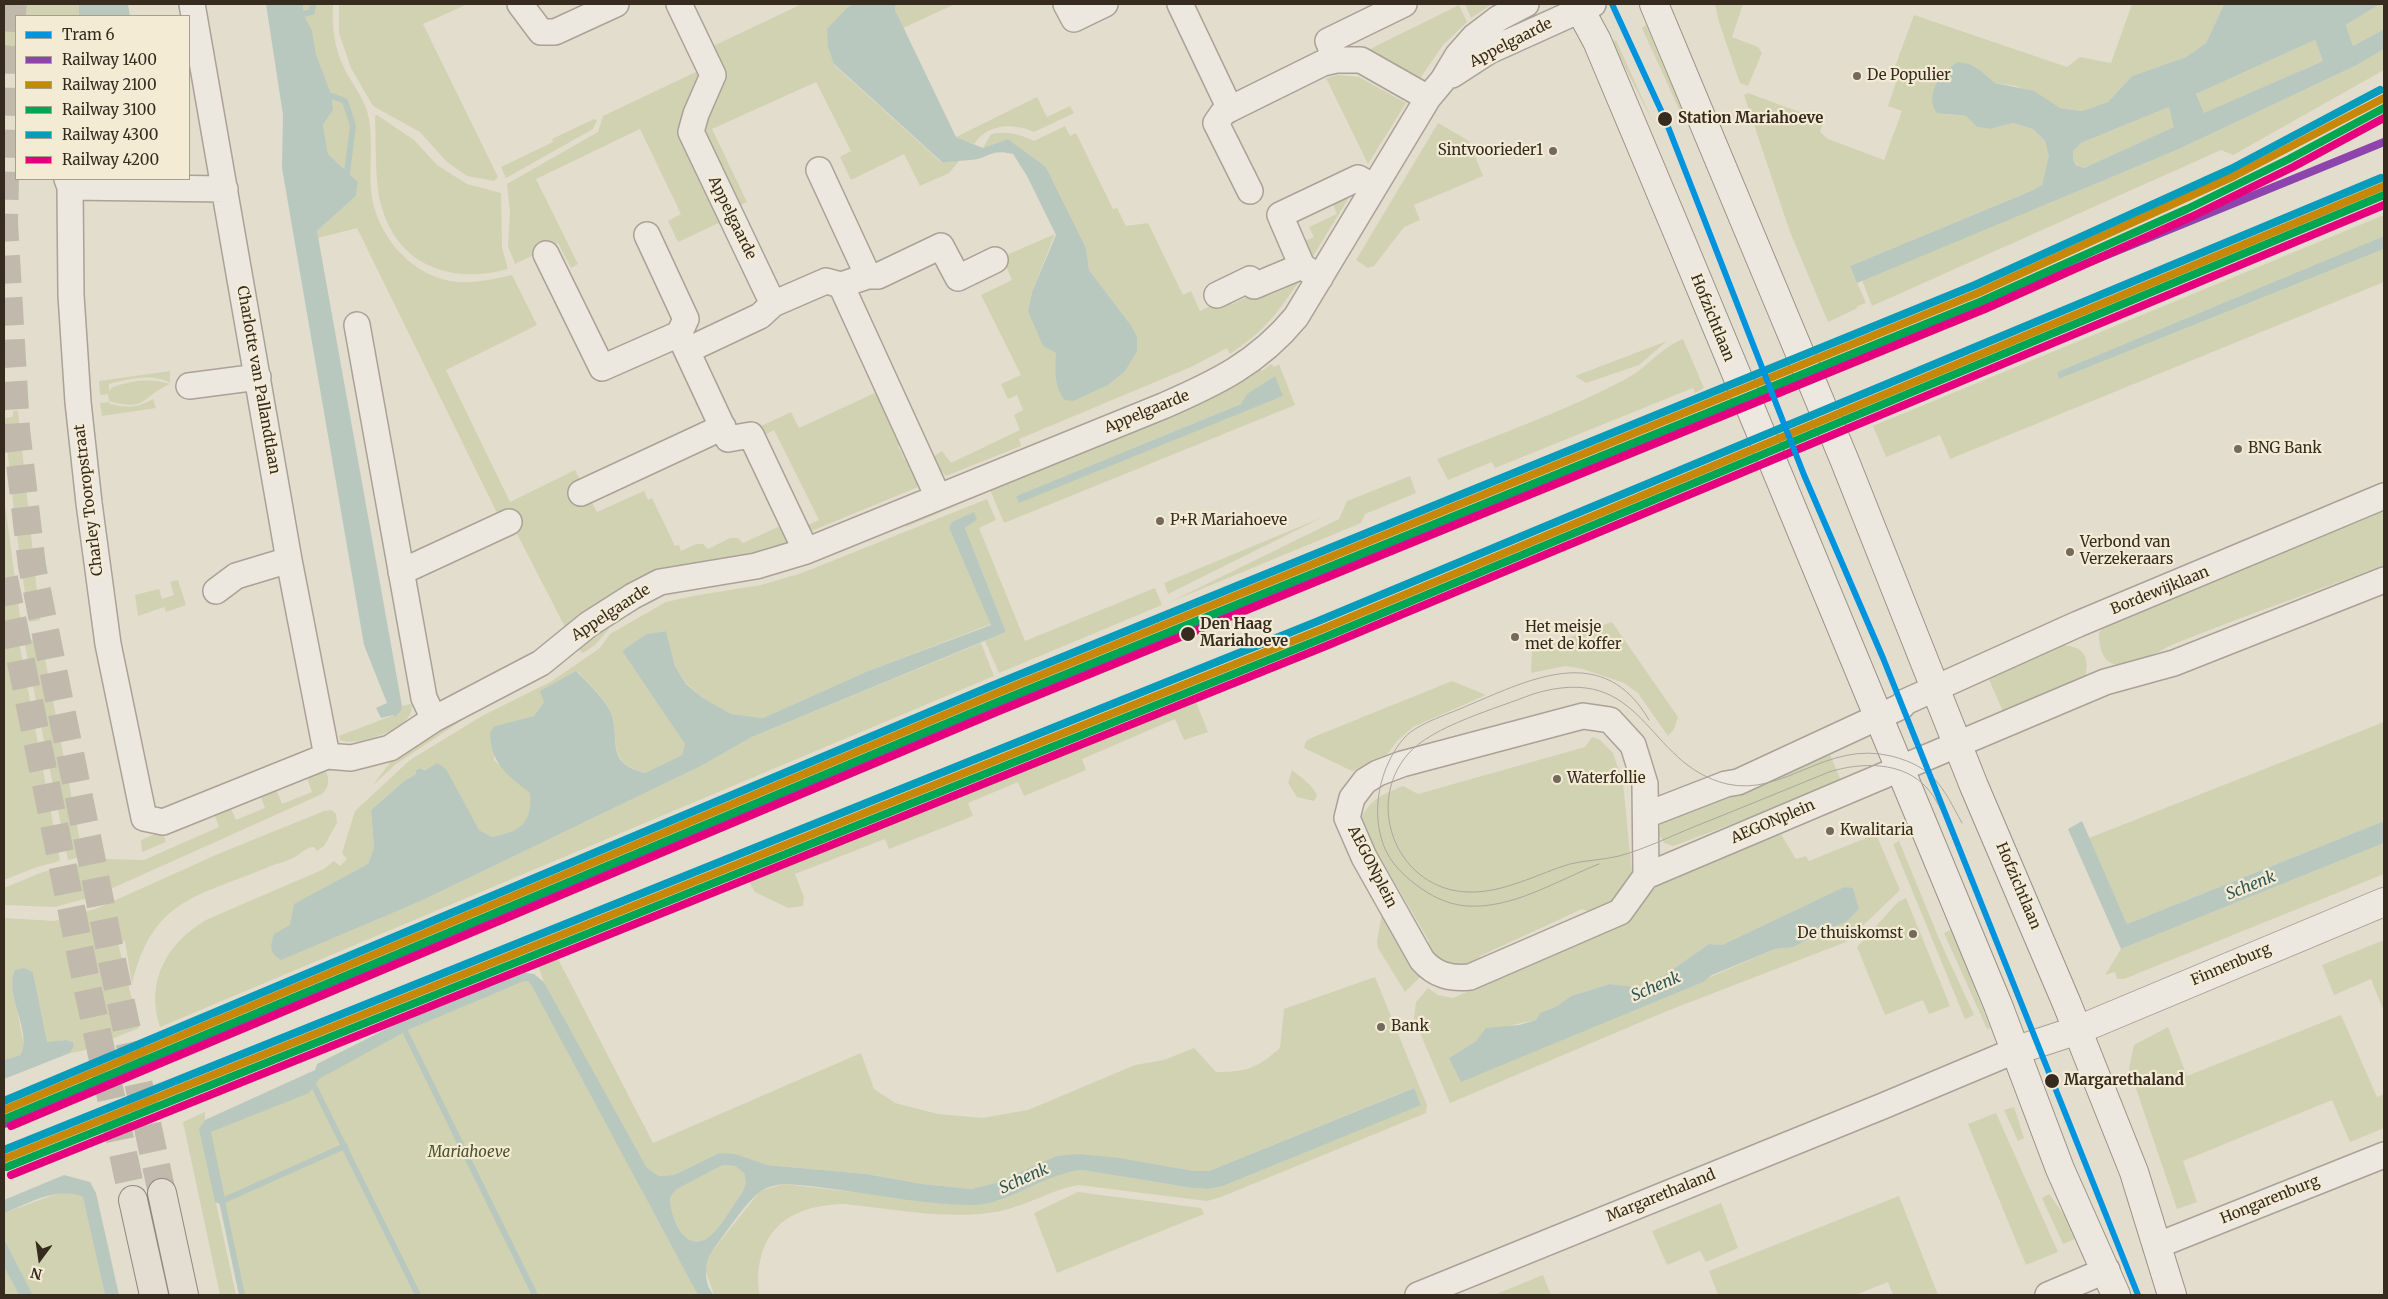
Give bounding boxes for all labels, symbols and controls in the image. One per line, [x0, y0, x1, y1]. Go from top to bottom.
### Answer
legend [15, 15, 190, 180]
street label: Appelgaarde [1467, 15, 1555, 71]
text: Tram 6 [62, 25, 115, 44]
text: Railway 1400 [62, 50, 157, 69]
place label: De Populier [1867, 67, 1951, 85]
marker: De Populier [1851, 70, 1863, 82]
text: Railway 2100 [62, 75, 157, 94]
text: Railway 3100 [62, 100, 156, 119]
marker: Station Mariahoeve [1656, 110, 1674, 128]
place label: Station Mariahoeve [1678, 110, 1823, 128]
text: Railway 4300 [62, 125, 158, 144]
place label: Sintvoorieder1 [1438, 142, 1543, 160]
marker: Sintvoorieder1 [1547, 145, 1559, 157]
text: Railway 4200 [62, 150, 159, 169]
street label: Appelgaarde [704, 174, 760, 262]
street label: Hofzichtlaan [1686, 272, 1738, 364]
street label: Charlotte van Pallandtlaan [233, 284, 283, 476]
street label: Appelgaarde [1102, 387, 1192, 437]
street label: Charley Tooropstraat [71, 423, 107, 577]
place label: BNG Bank [2248, 440, 2322, 458]
marker: BNG Bank [2232, 443, 2244, 455]
place label: P+R Mariahoeve [1170, 512, 1287, 530]
marker: P+R Mariahoeve [1154, 515, 1166, 527]
place label: Verbond van Verzekeraars [2080, 534, 2173, 569]
marker: Verbond van Verzekeraars [2064, 546, 2076, 558]
street label: Bordewijklaan [2108, 563, 2212, 619]
street label: Appelgaarde [568, 581, 654, 645]
place label: Den Haag Mariahoeve [1200, 616, 1288, 651]
place label: Het meisje met de koffer [1525, 619, 1621, 654]
marker: Den Haag Mariahoeve [1179, 625, 1197, 643]
marker: Het meisje met de koffer [1509, 631, 1521, 643]
place label: Waterfollie [1567, 770, 1645, 788]
marker: Waterfollie [1551, 773, 1563, 785]
street label: AEGONplein [1728, 796, 1818, 848]
place label: Kwalitaria [1840, 822, 1914, 840]
street label: AEGONplein [1344, 823, 1400, 911]
marker: Kwalitaria [1824, 825, 1836, 837]
street label: Hofzichtlaan [1992, 840, 2044, 932]
water label: Schenk [2223, 867, 2279, 905]
place label: De thuiskomst [1797, 925, 1903, 943]
marker: De thuiskomst [1907, 928, 1919, 940]
street label: Finnenburg [2188, 940, 2274, 990]
water label: Schenk [1628, 968, 1684, 1006]
place label: Bank [1391, 1018, 1429, 1036]
marker: Bank [1375, 1021, 1387, 1033]
marker: Margarethaland [2043, 1072, 2061, 1090]
place label: Margarethaland [2064, 1072, 2184, 1090]
park label: Mariahoeve [428, 1144, 510, 1162]
water label: Schenk [997, 1160, 1051, 1198]
street label: Margarethaland [1604, 1166, 1718, 1226]
street label: Hongarenburg [2218, 1172, 2322, 1228]
north arrow [15, 1234, 65, 1284]
text: N [29, 1263, 44, 1284]

